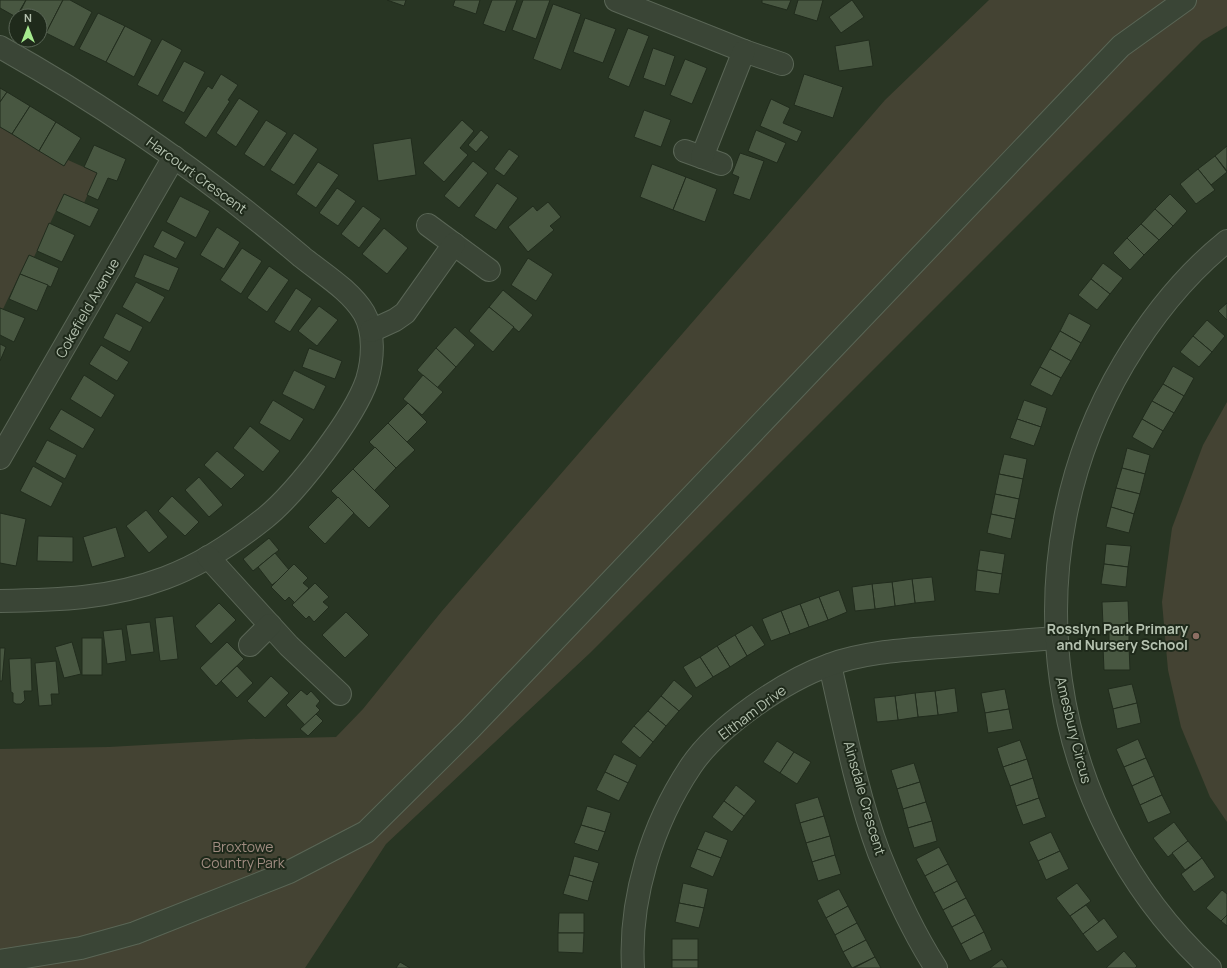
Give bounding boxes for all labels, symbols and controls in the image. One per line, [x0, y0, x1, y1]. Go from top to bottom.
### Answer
north arrow [8, 8, 48, 48]
text: N [24, 10, 32, 25]
street label: Harcourt Crescent [143, 132, 251, 218]
street label: Cokefield Avenue [51, 255, 123, 361]
place label: Rosslyn Park Primary and Nursery School [1047, 619, 1188, 654]
marker: Rosslyn Park Primary and Nursery School [1191, 631, 1201, 641]
street label: Amesbury Circus [1052, 675, 1096, 785]
street label: Eltham Drive [714, 680, 790, 744]
street label: Ainsdale Crescent [840, 739, 891, 858]
park label: Broxtowe Country Park [201, 837, 286, 872]

